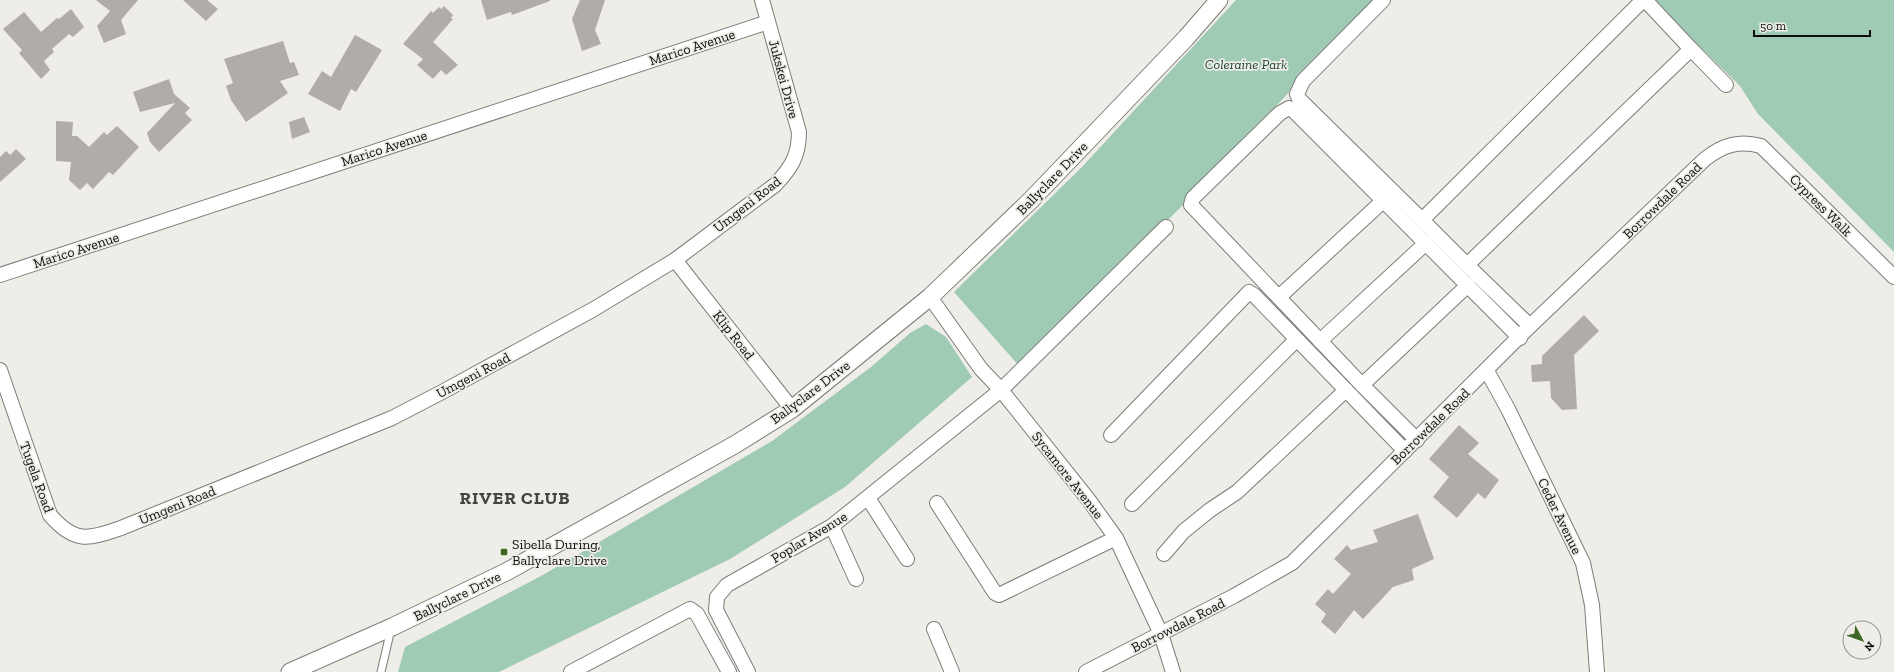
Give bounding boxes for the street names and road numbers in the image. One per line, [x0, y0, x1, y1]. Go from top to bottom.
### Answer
street label: Marico Avenue [647, 25, 738, 69]
street label: Jukskei Drive [765, 38, 802, 121]
street label: Marico Avenue [339, 126, 430, 170]
street label: Ballyclare Drive [1013, 138, 1092, 218]
street label: Borrowdale Road [1619, 158, 1706, 242]
street label: Cypress Walk [1786, 171, 1856, 241]
street label: Umgeni Road [710, 172, 785, 236]
street label: Marico Avenue [31, 228, 122, 272]
street label: Klip Road [709, 307, 758, 363]
street label: Umgeni Road [433, 349, 513, 402]
street label: Ballyclare Drive [767, 357, 854, 428]
street label: Borrowdale Road [1387, 384, 1474, 468]
street label: Sycamore Avenue [1028, 428, 1107, 523]
street label: Tugela Road [16, 439, 57, 515]
street label: Ceder Avenue [1534, 475, 1585, 557]
street label: Umgeni Road [136, 482, 218, 529]
street label: Poplar Avenue [768, 508, 851, 567]
street label: Ballyclare Drive [411, 568, 504, 625]
street label: Borrowdale Road [1128, 594, 1228, 656]

